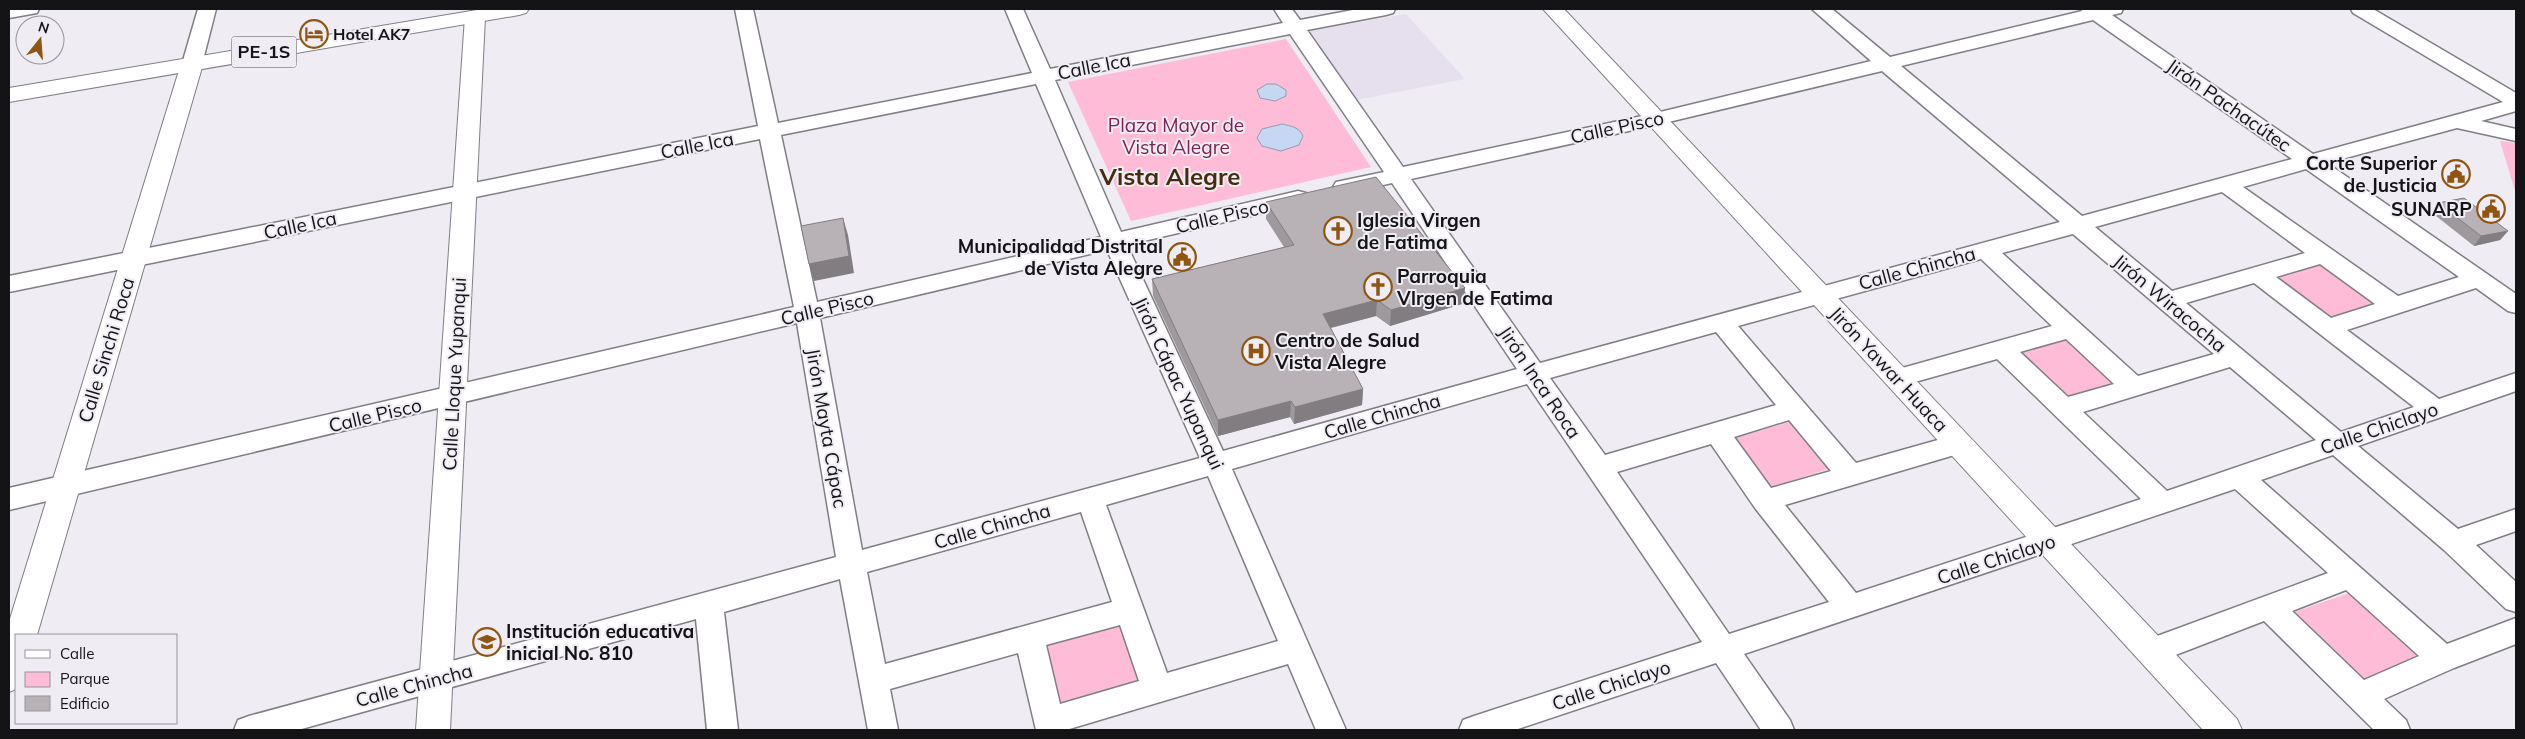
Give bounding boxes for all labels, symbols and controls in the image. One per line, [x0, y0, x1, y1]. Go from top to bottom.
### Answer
north arrow [15, 15, 65, 65]
text: N [36, 17, 51, 38]
hotel icon: Hotel AK7 [299, 19, 329, 49]
place label: Hotel AK7 [333, 24, 410, 44]
road number: PE-1S [232, 36, 296, 68]
street label: Calle Ica [1055, 47, 1133, 85]
street label: Jirón Pachacútec [2162, 53, 2296, 157]
street label: Calle Pisco [1568, 105, 1666, 149]
park label: Plaza Mayor de Vista Alegre [1108, 113, 1244, 159]
street label: Calle Ica [658, 126, 736, 164]
place label: Corte Superior de Justicia [2306, 151, 2438, 197]
public building icon: Corte Superior de Justicia [2441, 159, 2471, 189]
district label: Vista Alegre [1099, 161, 1240, 191]
street label: Calle Pisco [1173, 194, 1271, 238]
public building icon: SUNARP [2476, 194, 2506, 224]
place label: SUNARP [2391, 197, 2472, 221]
street label: Calle Ica [261, 206, 339, 244]
place label: Iglesia Virgen de Fatima [1357, 208, 1481, 254]
church icon: Iglesia Virgen de Fatima [1323, 216, 1353, 246]
place label: Municipalidad Distrital de Vista Alegre [958, 234, 1163, 280]
street label: Calle Chincha [1856, 241, 1978, 295]
public building icon: Municipalidad Distrital de Vista Alegre [1167, 242, 1197, 272]
street label: Jirón Wiracocha [2109, 249, 2231, 357]
place label: Parroquia VIrgen de Fatima [1396, 264, 1553, 310]
church icon: Parroquia VIrgen de Fatima [1363, 272, 1393, 302]
street label: Calle Sinchi Roca [73, 275, 139, 425]
street label: Calle Lloque Yupanqui [437, 277, 471, 471]
street label: Calle Pisco [778, 286, 876, 330]
street label: Jirón Cápac Yupanqui [1128, 293, 1230, 473]
street label: Jirón Yawar Huaca [1825, 301, 1953, 437]
street label: Jirón Inca Roca [1493, 321, 1587, 443]
place label: Centro de Salud Vista Alegre [1274, 328, 1420, 374]
hospital icon: Centro de Salud Vista Alegre [1241, 336, 1271, 366]
street label: Jirón Mayta Cápac [801, 346, 853, 510]
street label: Calle Chincha [1321, 388, 1443, 444]
street label: Calle Pisco [326, 393, 424, 437]
street label: Calle Chiclayo [2317, 397, 2441, 459]
street label: Calle Chincha [931, 498, 1053, 554]
street label: Calle Chiclayo [1934, 529, 2058, 589]
place label: Institución educativa inicial No. 810 [506, 619, 694, 665]
school or university icon: Institución educativa inicial No. 810 [472, 627, 502, 657]
legend [15, 634, 178, 724]
text: Calle [60, 644, 94, 663]
street label: Calle Chiclayo [1549, 655, 1673, 715]
street label: Calle Chincha [353, 658, 475, 712]
text: Parque [60, 669, 110, 688]
text: Edificio [60, 694, 110, 713]

